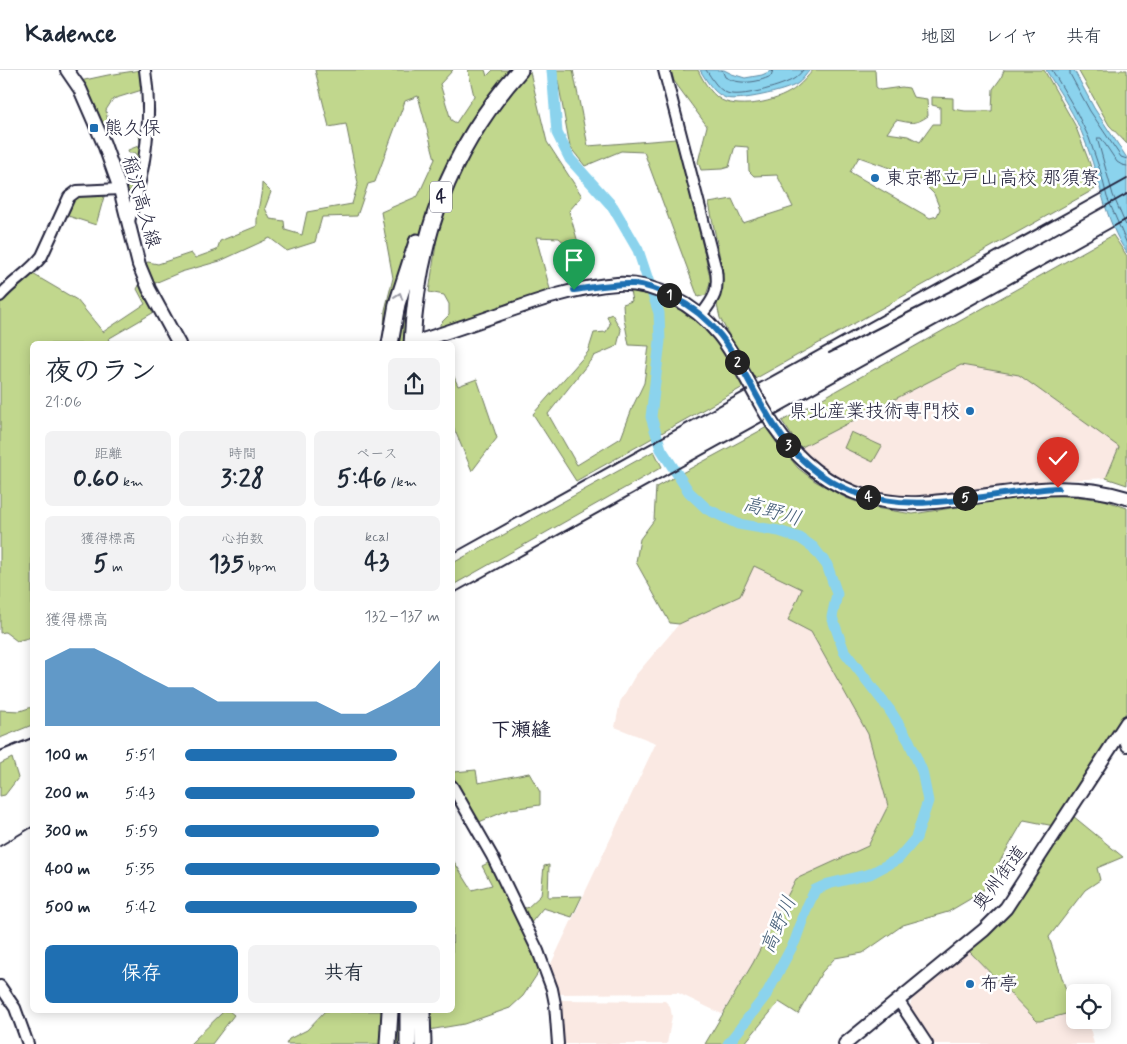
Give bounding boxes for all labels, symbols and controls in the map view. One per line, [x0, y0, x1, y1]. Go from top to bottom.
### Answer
text: Kadence [25, 19, 116, 50]
text: 地図 [921, 25, 957, 49]
text: レイヤ [985, 25, 1038, 49]
text: 共有 [1066, 25, 1102, 49]
place label: 熊久保 [104, 116, 161, 141]
marker: 熊久保 [88, 122, 100, 134]
street label: 稲沢高久線 [116, 153, 166, 251]
place label: 東京都立戸山高校 那須寮 [885, 166, 1099, 191]
marker: 東京都立戸山高校 那須寮 [869, 172, 881, 184]
road number: 4 [430, 181, 452, 212]
pin [553, 239, 595, 290]
icon: arrive [560, 246, 588, 274]
pin: 1 [656, 282, 682, 308]
text: 1 [666, 286, 673, 304]
one-way arrow [393, 292, 403, 301]
pin: 2 [724, 350, 750, 374]
text: 2 [734, 353, 741, 371]
text: 夜のラン [45, 354, 157, 391]
button: share [388, 358, 440, 410]
text: 21:06 [45, 392, 82, 413]
place label: 県北産業技術専門校 [789, 399, 960, 424]
marker: 県北産業技術専門校 [964, 405, 976, 417]
pin: 3 [776, 432, 800, 458]
text: 3 [785, 436, 792, 454]
pin [1037, 437, 1079, 488]
icon: check [1044, 444, 1072, 472]
text: 距離 [94, 445, 122, 463]
text: 時間 [228, 445, 256, 463]
text: ペース [356, 445, 397, 463]
text: 0.60 [73, 463, 119, 496]
text: 3:28 [221, 463, 264, 496]
text: 5:46 [337, 463, 387, 496]
text: km [119, 473, 143, 491]
text: /km [387, 473, 417, 491]
pin: 4 [856, 484, 880, 510]
pin: 5 [952, 486, 978, 510]
text: 4 [864, 488, 873, 506]
text: 5 [961, 489, 970, 507]
water label: 高野川 [739, 491, 805, 533]
text: kcal [365, 528, 389, 546]
text: 獲得標高 [80, 530, 136, 548]
text: 心拍数 [221, 530, 263, 548]
text: 43 [364, 546, 389, 579]
text: 5 [93, 548, 108, 581]
text: 135 [209, 548, 244, 581]
text: m [108, 558, 123, 576]
text: bpm [244, 558, 276, 576]
text: 132–137 m [364, 606, 440, 627]
text: 獲得標高 [45, 610, 109, 631]
district label: 下瀬縫 [491, 717, 551, 744]
text: 100 m [45, 745, 88, 766]
text: 5:51 [125, 745, 155, 766]
text: 200 m [45, 783, 89, 804]
text: 5:43 [125, 783, 155, 804]
text: 300 m [45, 821, 88, 842]
text: 5:59 [125, 821, 158, 842]
street label: 奥州街道 [967, 840, 1033, 916]
text: 400 m [45, 859, 90, 880]
text: 5:35 [125, 859, 155, 880]
water label: 高野川 [754, 892, 804, 958]
text: 500 m [45, 897, 90, 918]
text: 5:42 [125, 897, 157, 918]
button: 保存 [45, 945, 238, 1003]
button: 共有 [248, 945, 440, 1003]
place label: 布亭 [980, 972, 1018, 997]
marker: 布亭 [964, 978, 976, 990]
map controls [1066, 984, 1111, 1029]
button: locate [1066, 984, 1111, 1029]

